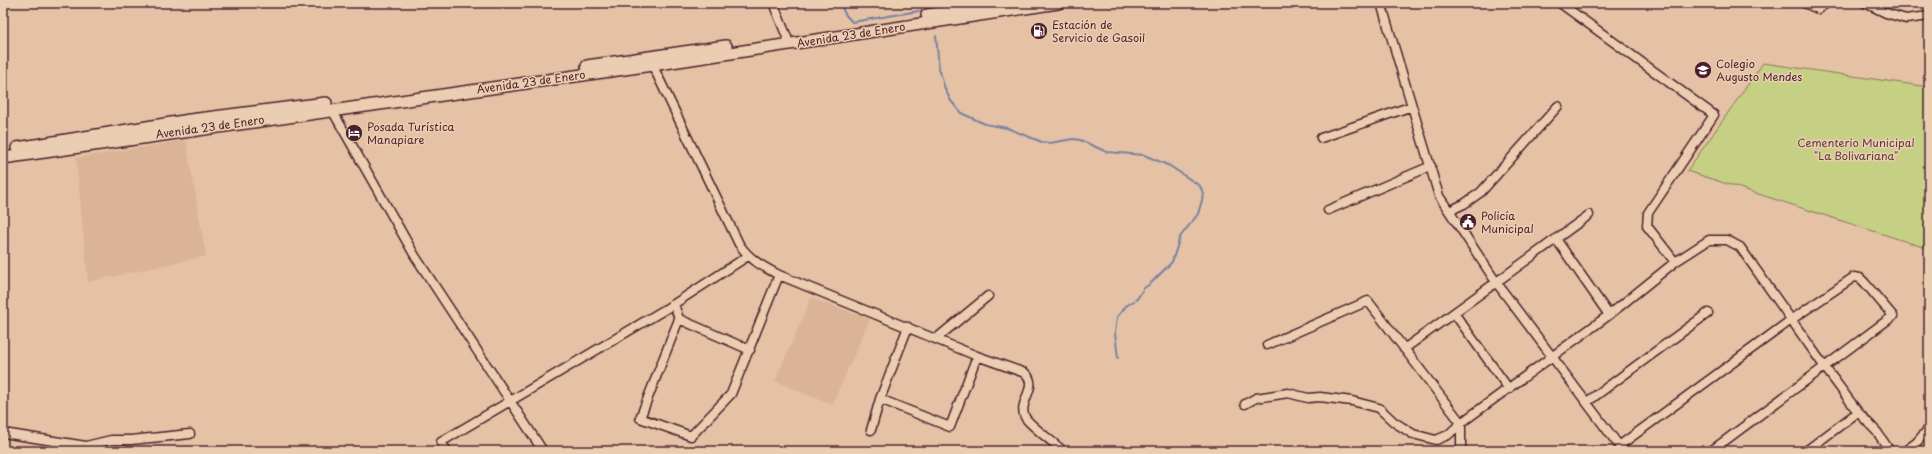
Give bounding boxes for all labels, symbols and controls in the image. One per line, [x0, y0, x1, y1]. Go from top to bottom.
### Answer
place label: Estación de Servicio de Gasoil [1052, 16, 1145, 46]
street label: Avenida 23 de Enero [796, 18, 906, 51]
fuel station icon: Estación de Servicio de Gasoil [1029, 21, 1049, 41]
place label: Colegio Augusto Mendes [1716, 55, 1802, 85]
school or university icon: Colegio Augusto Mendes [1693, 60, 1713, 80]
street label: Avenida 23 de Enero [476, 65, 586, 98]
street label: Avenida 23 de Enero [155, 110, 265, 143]
place label: Posada Turística Manapiare [367, 118, 455, 148]
hotel icon: Posada Turística Manapiare [344, 123, 364, 143]
park label: Cementerio Municipal "La Bolivariana" [1797, 134, 1915, 164]
place label: Policía Municipal [1481, 207, 1534, 237]
public building icon: Policía Municipal [1458, 212, 1478, 232]

